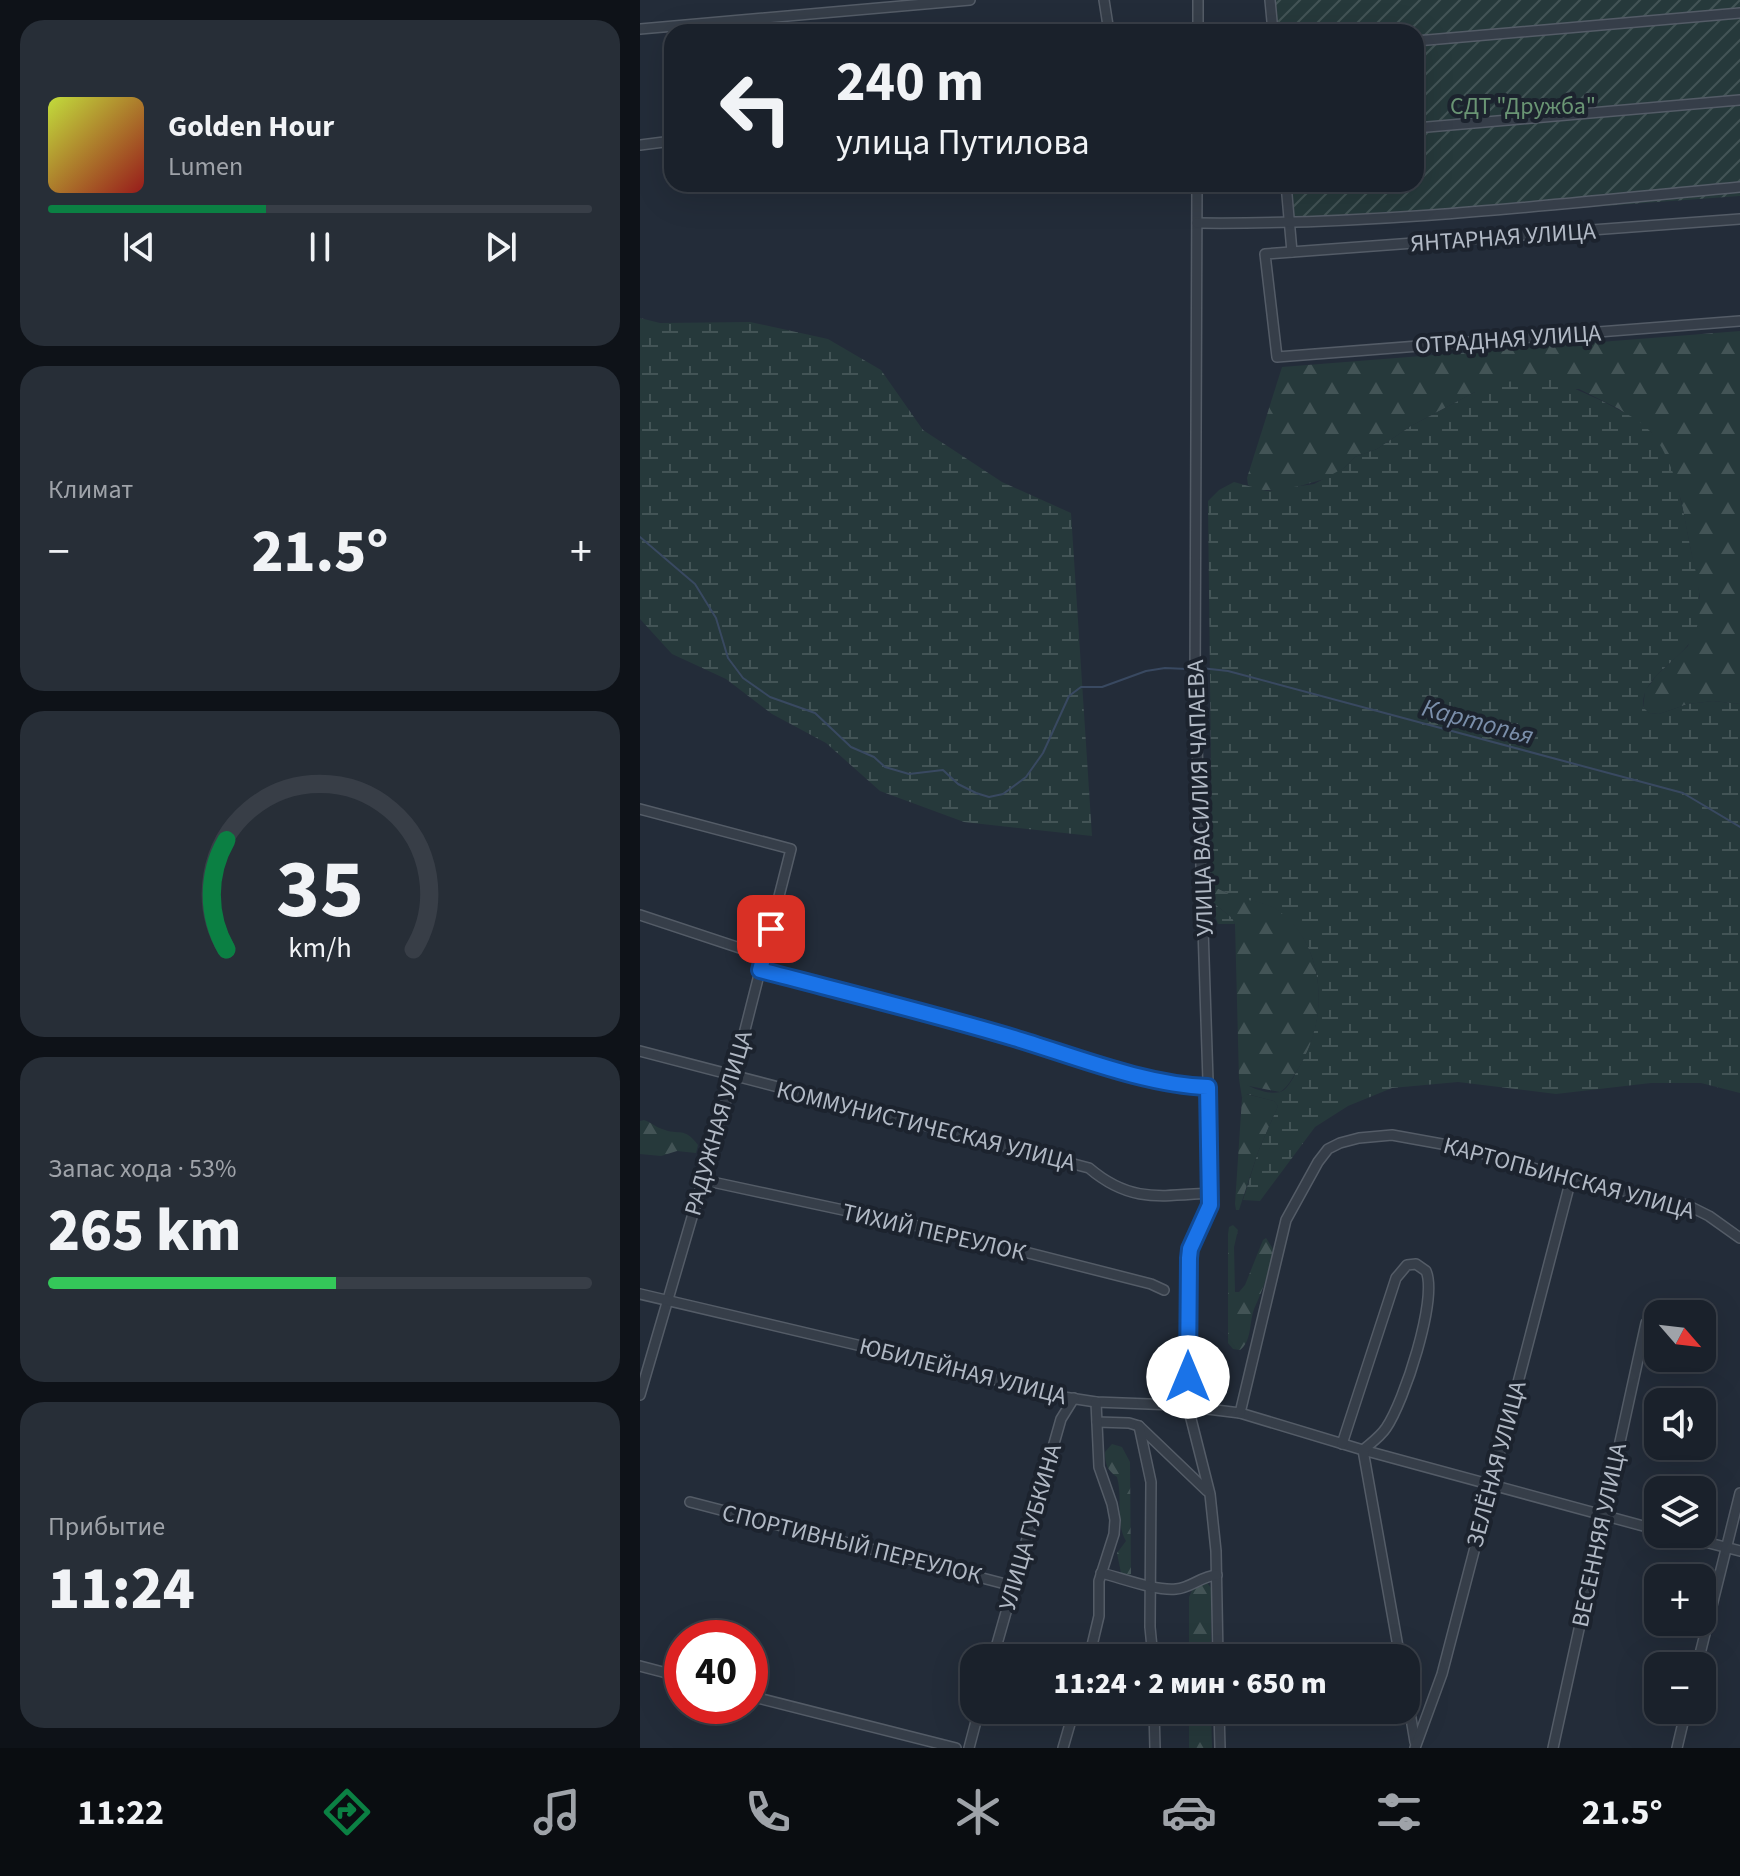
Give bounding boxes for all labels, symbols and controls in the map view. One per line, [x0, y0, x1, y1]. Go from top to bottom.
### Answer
text: 240 m [836, 43, 984, 122]
icon: left [704, 56, 808, 160]
park label: СДТ "Дружба" [1450, 89, 1596, 124]
text: Golden Hour [168, 105, 334, 148]
text: улица Путилова [836, 117, 1090, 168]
text: Lumen [168, 148, 243, 185]
street label: ЯНТАРНАЯ УЛИЦА [1409, 214, 1597, 261]
icon: previous [117, 225, 161, 269]
icon: pause [298, 225, 342, 269]
icon: next [479, 225, 523, 269]
street label: ОТРАДНАЯ УЛИЦА [1414, 316, 1602, 363]
text: Климат [48, 471, 133, 508]
text: 21.5° [252, 510, 388, 595]
text: − [48, 521, 70, 584]
text: + [570, 521, 592, 584]
street label: УЛИЦА ВАСИЛИЯ ЧАПАЕВА [1178, 659, 1223, 937]
water label: Картопья [1418, 689, 1538, 754]
text: 35 [276, 831, 364, 949]
pin [737, 895, 805, 963]
icon: arrive [749, 907, 793, 951]
text: km/h [288, 928, 352, 968]
street label: РАДУЖНАЯ УЛИЦА [675, 1027, 762, 1220]
street label: КОММУНИСТИЧЕСКАЯ УЛИЦА [773, 1072, 1079, 1181]
street label: КАРТОПЬИНСКАЯ УЛИЦА [1439, 1128, 1698, 1229]
text: Запас хода · 53% [48, 1150, 236, 1187]
text: 265 km [48, 1189, 241, 1274]
street label: ТИХИЙ ПЕРЕУЛОК [839, 1194, 1029, 1271]
north arrow [1644, 1300, 1716, 1372]
map controls [1644, 1300, 1716, 1724]
street label: ЮБИЛЕЙНАЯ УЛИЦА [855, 1329, 1070, 1414]
position arrow [1146, 1335, 1230, 1419]
street label: ЗЕЛЁНАЯ УЛИЦА [1457, 1377, 1536, 1551]
button: sound [1644, 1388, 1716, 1460]
street label: УЛИЦА ГУБКИНА [990, 1440, 1071, 1614]
street label: ВЕСЕННЯЯ УЛИЦА [1563, 1440, 1636, 1630]
button: layers [1644, 1476, 1716, 1548]
street label: СПОРТИВНЫЙ ПЕРЕУЛОК [718, 1495, 985, 1594]
text: Прибытие [48, 1508, 165, 1545]
text: 11:24 [48, 1547, 195, 1632]
button: + [1644, 1564, 1716, 1636]
speed limit sign: 40 [664, 1620, 768, 1724]
button: − [1644, 1652, 1716, 1724]
text: 11:24 · 2 мин · 650 m [1053, 1662, 1327, 1705]
icon: directions [319, 1784, 375, 1840]
icon: music [529, 1784, 585, 1840]
icon: phone [740, 1784, 796, 1840]
icon: climate [950, 1784, 1006, 1840]
icon: car [1161, 1784, 1217, 1840]
icon: filters [1371, 1784, 1427, 1840]
text: 11:22 [77, 1787, 164, 1838]
text: 21.5° [1582, 1787, 1663, 1838]

